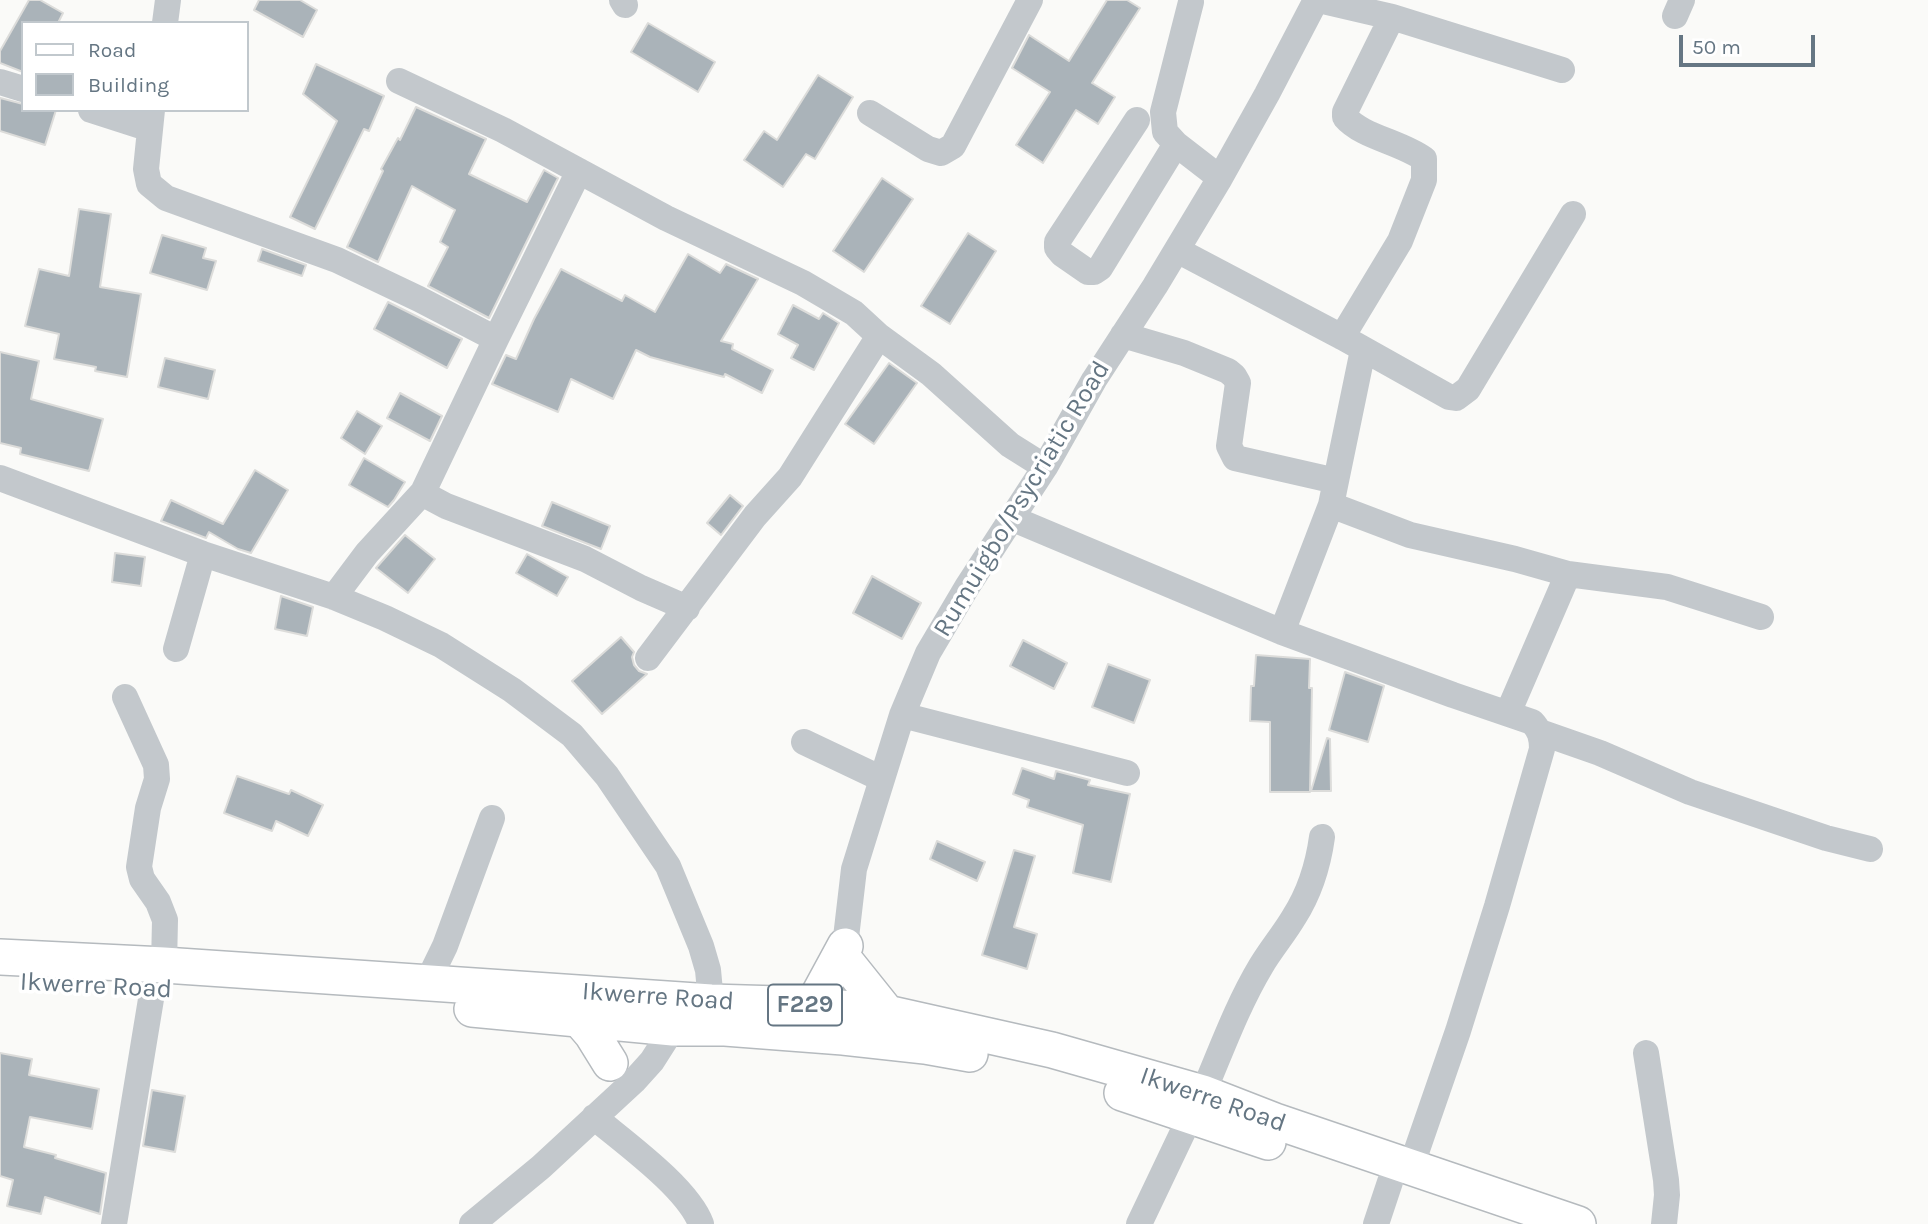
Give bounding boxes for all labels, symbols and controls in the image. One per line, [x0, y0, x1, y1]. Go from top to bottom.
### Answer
legend [21, 21, 248, 112]
scale bar [1683, 21, 1820, 65]
text: 50 m [1692, 35, 1741, 59]
text: Road [88, 38, 136, 62]
text: Building [88, 73, 169, 97]
street label: Rumuigbo/Psycriatic Road [927, 355, 1117, 643]
street label: Ikwerre Road [19, 966, 173, 1006]
street label: Ikwerre Road [581, 976, 735, 1018]
road number: F229 [768, 985, 842, 1026]
street label: Ikwerre Road [1136, 1060, 1290, 1140]

